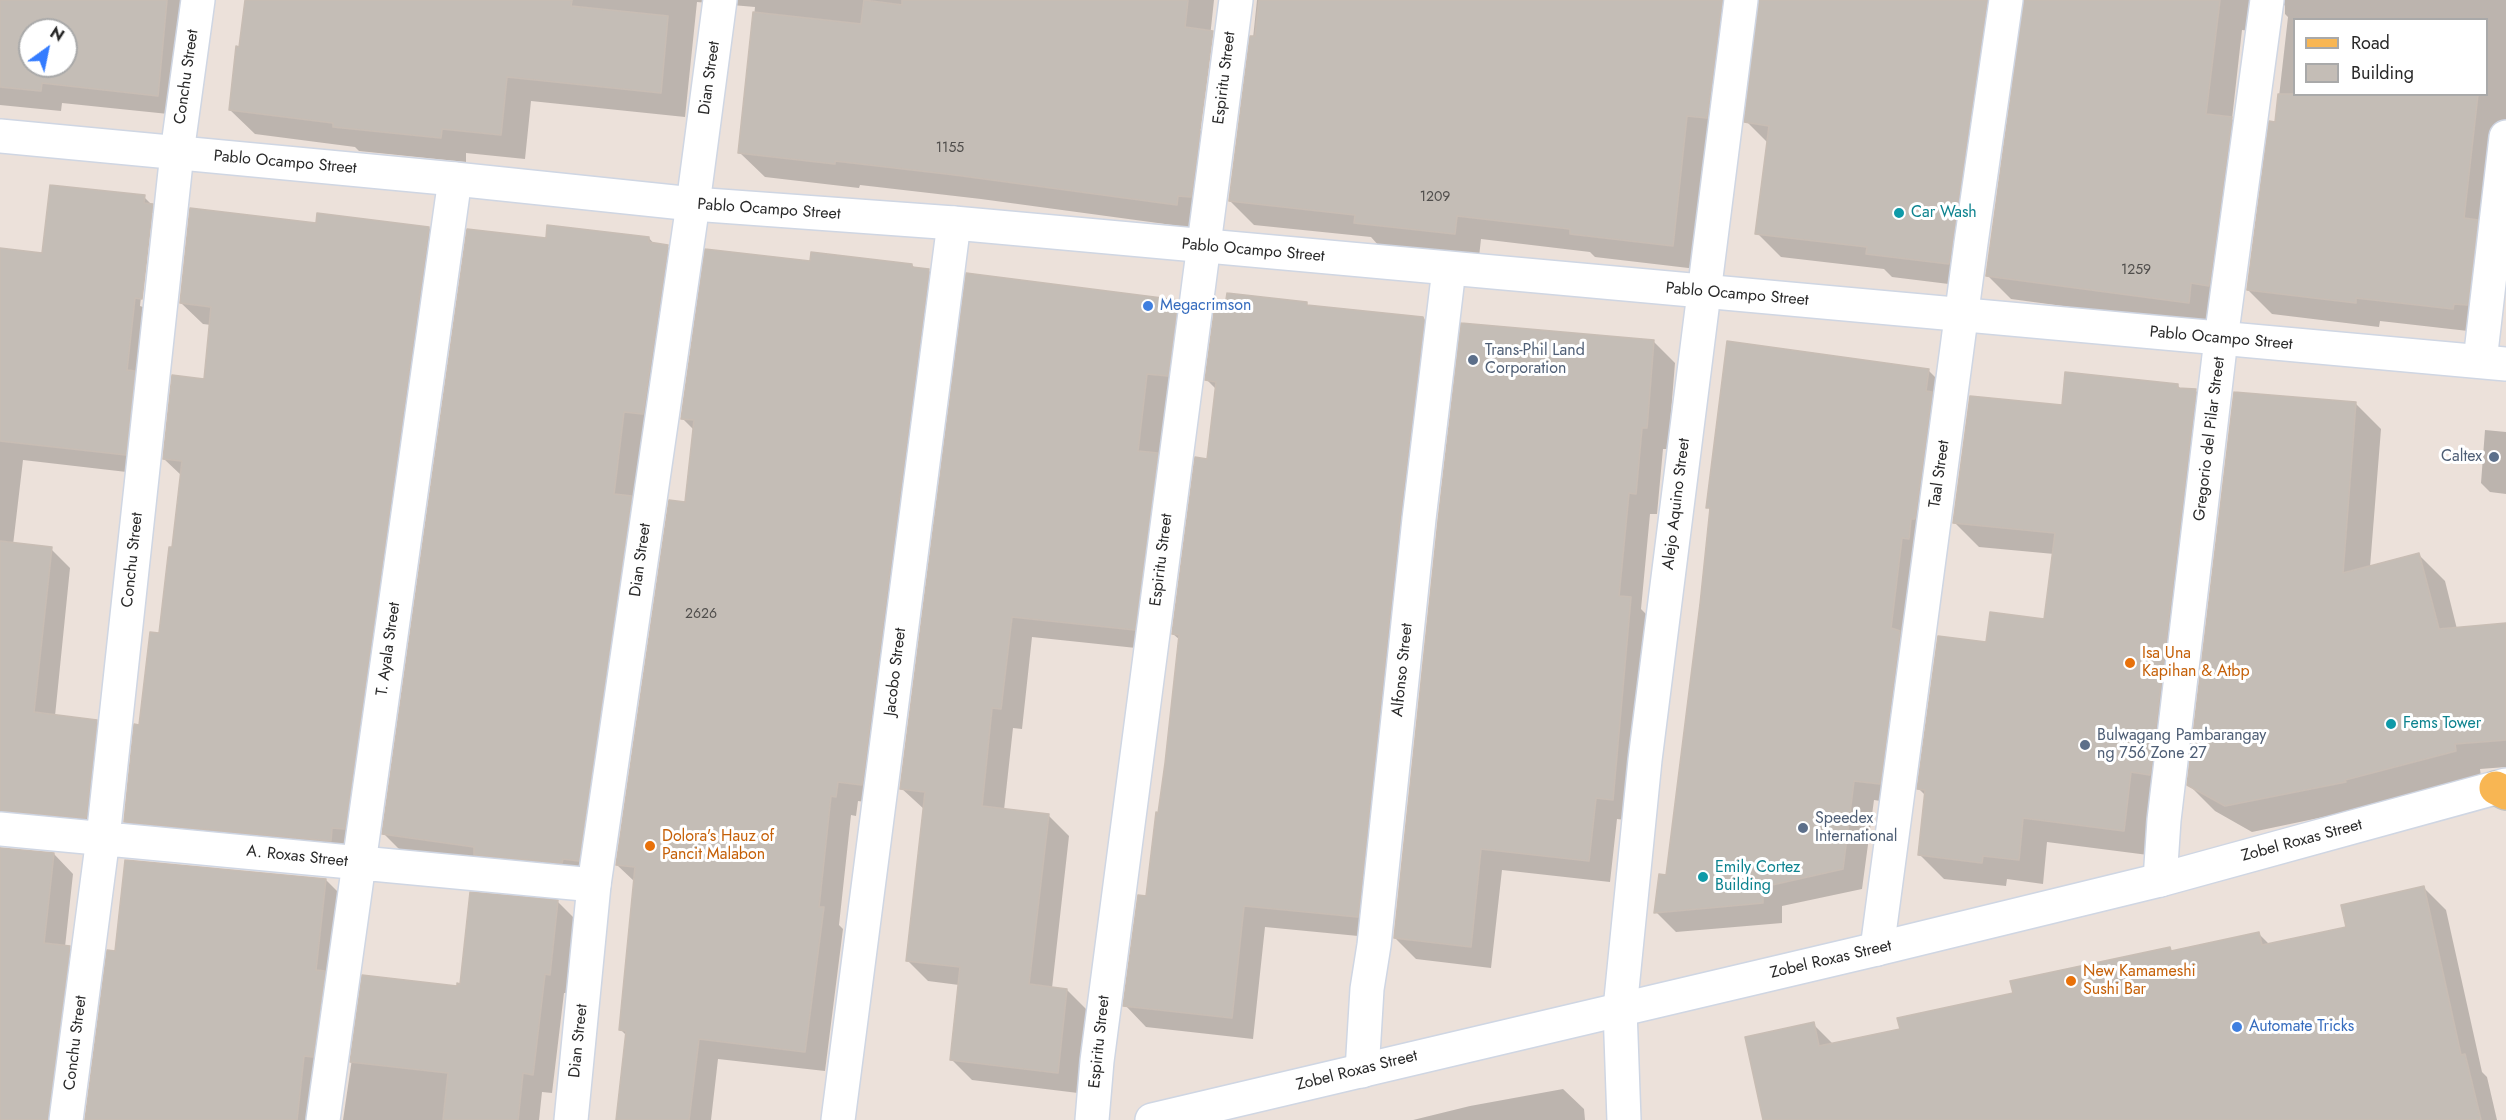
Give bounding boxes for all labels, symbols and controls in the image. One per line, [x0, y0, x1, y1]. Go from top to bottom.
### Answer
north arrow [18, 18, 78, 78]
legend [2293, 18, 2488, 96]
text: N [45, 21, 69, 47]
street label: Conchu Street [171, 28, 203, 126]
street label: Espiritu Street [1210, 30, 1240, 126]
text: Road [2351, 30, 2390, 56]
street label: Dian Street [695, 40, 725, 116]
text: Building [2351, 60, 2414, 86]
house number: 1155 [936, 141, 964, 157]
street label: Pablo Ocampo Street [213, 147, 357, 179]
house number: 1209 [1420, 190, 1450, 206]
street label: Pablo Ocampo Street [697, 195, 841, 225]
place label: Car Wash [1911, 203, 1977, 223]
marker: Car Wash [1892, 206, 1906, 220]
street label: Pablo Ocampo Street [1181, 235, 1325, 267]
house number: 1259 [2121, 263, 2151, 279]
street label: Pablo Ocampo Street [1665, 279, 1809, 311]
place label: Megacrimson [1160, 296, 1251, 316]
marker: Megacrimson [1141, 299, 1155, 313]
street label: Pablo Ocampo Street [2149, 323, 2293, 355]
place label: Trans-Phil Land Corporation [1485, 341, 1585, 379]
marker: Trans-Phil Land Corporation [1466, 353, 1480, 367]
street label: Gregorio del Pilar Street [2190, 356, 2230, 522]
street label: Alejo Aquino Street [1659, 437, 1695, 571]
street label: Taal Street [1926, 439, 1954, 509]
place label: Caltex [2441, 447, 2482, 467]
marker: Caltex [2487, 450, 2501, 464]
street label: Conchu Street [118, 511, 148, 609]
street label: Espiritu Street [1147, 512, 1177, 608]
street label: Dian Street [626, 522, 656, 598]
street label: T. Ayala Street [373, 601, 405, 697]
house number: 2626 [685, 607, 717, 623]
street label: Alfonso Street [1389, 622, 1417, 718]
street label: Jacobo Street [881, 627, 911, 717]
place label: Isa Una Kapihan & Atbp [2142, 644, 2250, 682]
marker: Isa Una Kapihan & Atbp [2123, 656, 2137, 670]
place label: Fems Tower [2403, 714, 2481, 734]
marker: Fems Tower [2384, 717, 2398, 731]
place label: Bulwagang Pambarangay ng 756 Zone 27 [2097, 726, 2266, 764]
marker: Bulwagang Pambarangay ng 756 Zone 27 [2078, 738, 2092, 752]
place label: Speedex International [1815, 809, 1897, 847]
street label: Zobel Roxas Street [2240, 816, 2364, 866]
marker: Speedex International [1796, 821, 1810, 835]
place label: Dolora's Hauz of Pancit Malabon [662, 827, 774, 865]
marker: Dolora's Hauz of Pancit Malabon [643, 839, 657, 853]
street label: A. Roxas Street [245, 842, 349, 872]
place label: Emily Cortez Building [1715, 858, 1800, 896]
marker: Emily Cortez Building [1696, 870, 1710, 884]
street label: Zobel Roxas Street [1768, 937, 1894, 983]
place label: New Kamameshi Sushi Bar [2083, 962, 2196, 1000]
marker: New Kamameshi Sushi Bar [2064, 974, 2078, 988]
street label: Conchu Street [61, 994, 91, 1092]
street label: Espiritu Street [1086, 995, 1114, 1089]
street label: Dian Street [566, 1003, 592, 1079]
place label: Automate Tricks [2249, 1017, 2354, 1037]
marker: Automate Tricks [2230, 1020, 2244, 1034]
street label: Zobel Roxas Street [1294, 1047, 1420, 1095]

